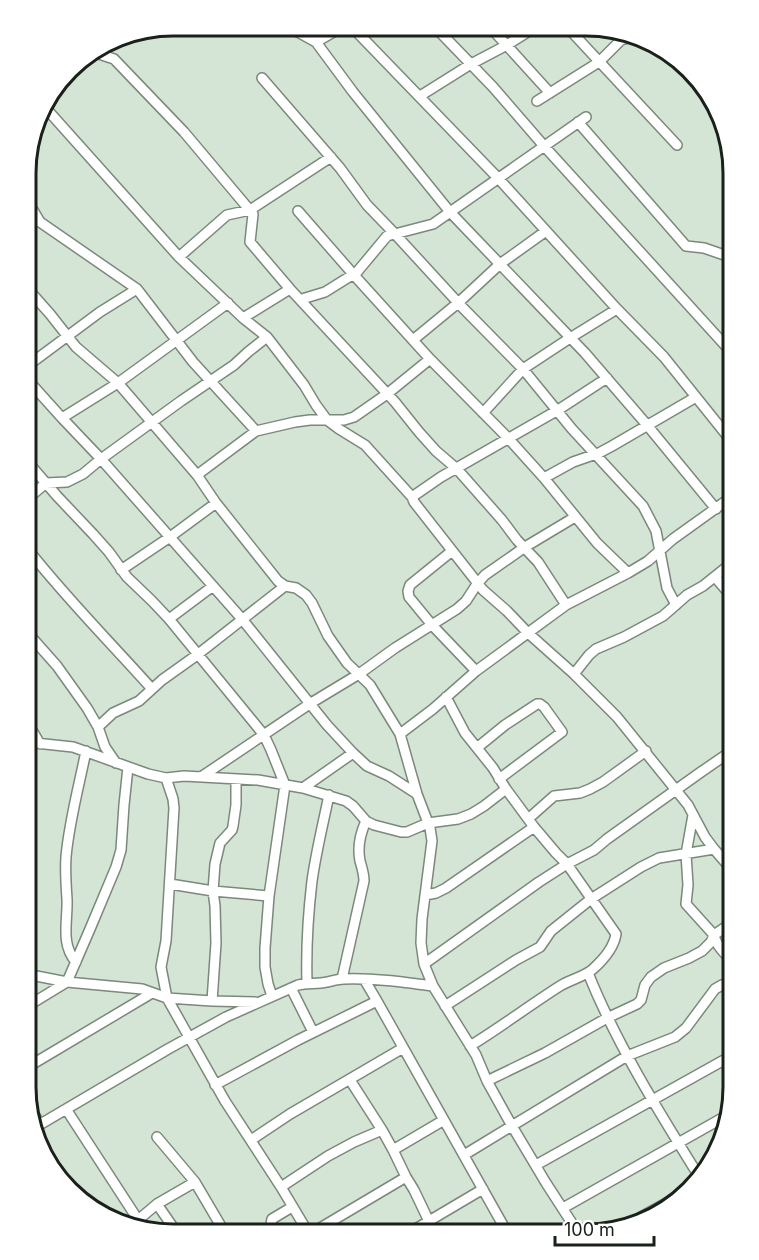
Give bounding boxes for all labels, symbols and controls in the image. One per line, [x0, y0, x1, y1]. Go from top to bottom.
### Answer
scale bar [555, 1209, 654, 1247]
text: 100 m [564, 1219, 615, 1240]

